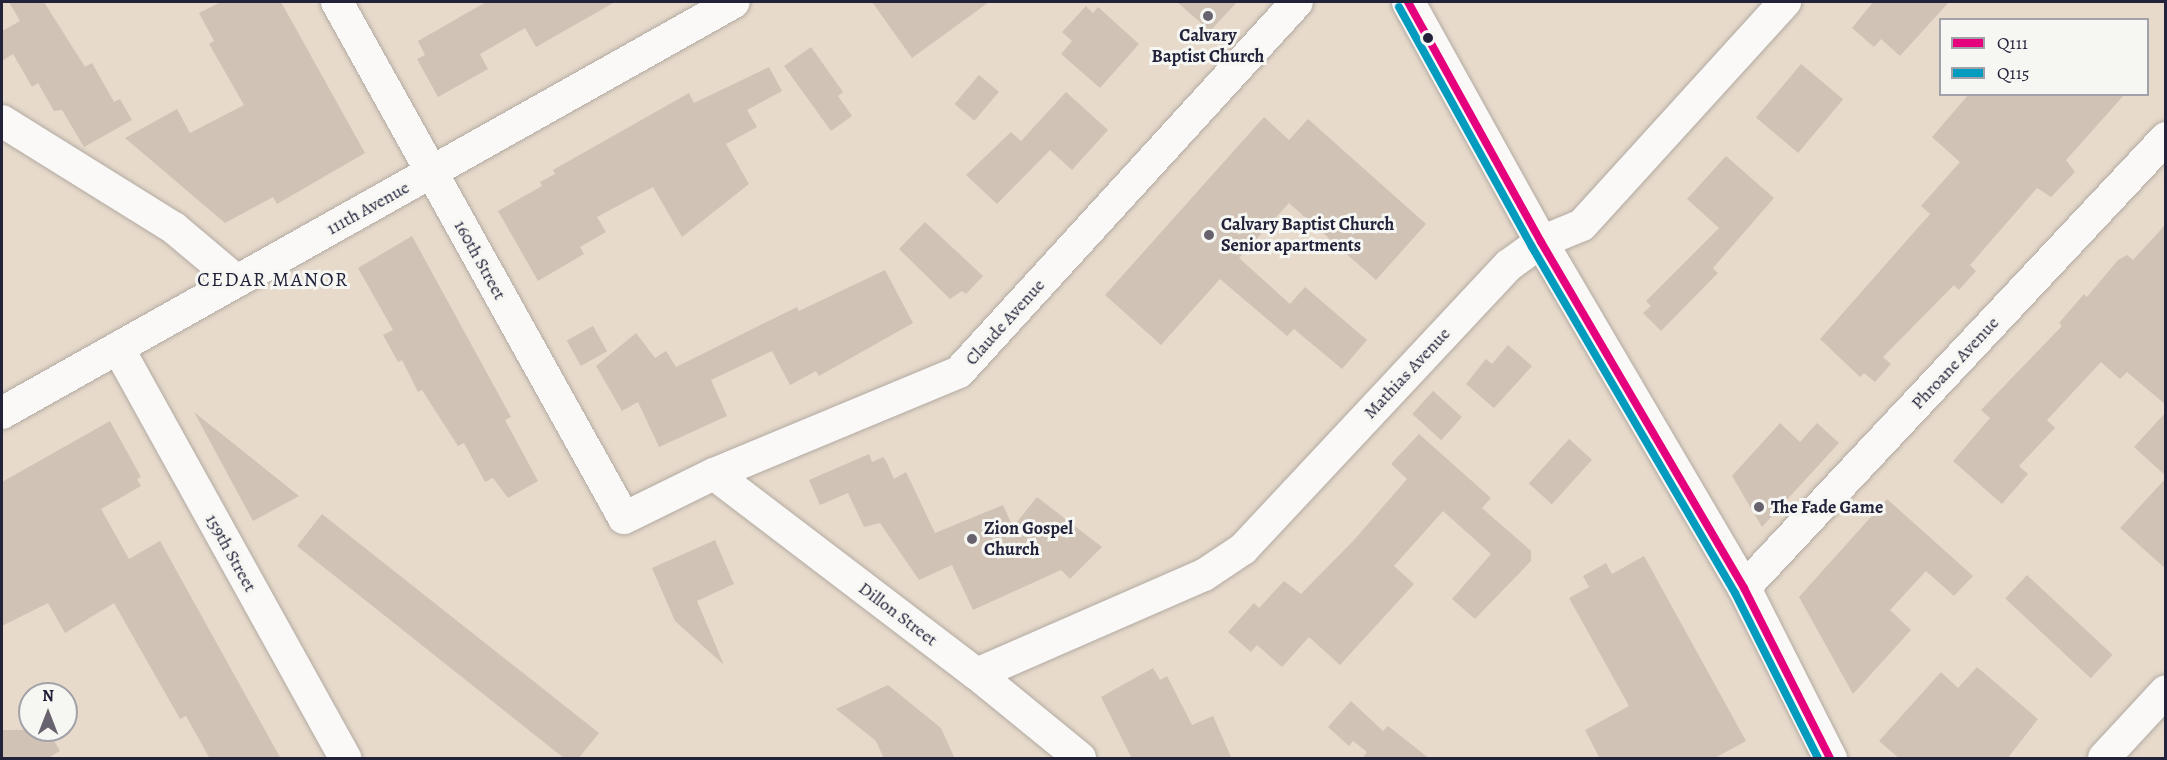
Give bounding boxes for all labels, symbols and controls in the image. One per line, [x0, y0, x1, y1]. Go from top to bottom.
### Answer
marker: Calvary Baptist Church [1201, 9, 1215, 23]
legend [1939, 18, 2149, 96]
place label: Calvary Baptist Church [1152, 25, 1264, 68]
text: Q111 [1997, 31, 2028, 55]
unlabelled marker [1422, 32, 1434, 44]
text: Q115 [1997, 61, 2030, 85]
street label: 111th Avenue [323, 176, 413, 240]
place label: Calvary Baptist Church Senior apartments [1221, 214, 1394, 256]
street label: 160th Street [449, 217, 511, 303]
marker: Calvary Baptist Church Senior apartments [1202, 228, 1216, 242]
district label: CEDAR MANOR [197, 267, 349, 291]
street label: Claude Avenue [961, 274, 1049, 370]
street label: Phroane Avenue [1907, 312, 2003, 414]
street label: Mathias Avenue [1359, 323, 1455, 423]
place label: The Fade Game [1771, 496, 1883, 518]
marker: The Fade Game [1752, 500, 1766, 514]
street label: 159th Street [201, 510, 261, 596]
place label: Zion Gospel Church [984, 518, 1073, 560]
marker: Zion Gospel Church [965, 532, 979, 546]
street label: Dillon Street [854, 577, 942, 651]
north arrow [18, 682, 78, 742]
text: N [42, 685, 54, 707]

